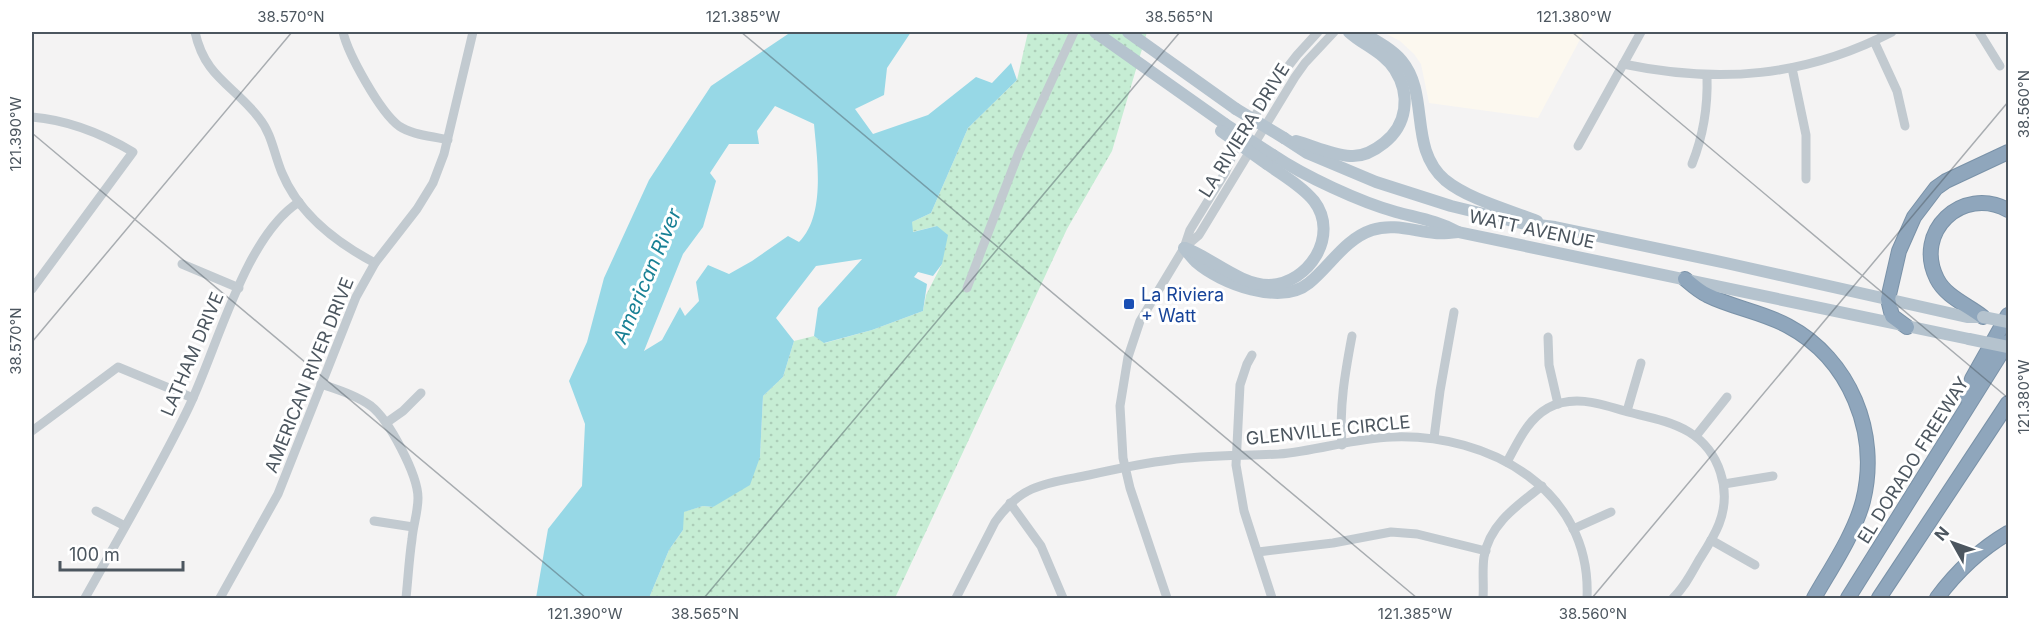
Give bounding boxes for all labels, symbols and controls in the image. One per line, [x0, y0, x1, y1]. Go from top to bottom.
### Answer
text: 38.570°N [257, 7, 325, 26]
text: 121.385°W [706, 7, 780, 26]
text: 38.565°N [1145, 7, 1213, 26]
text: 121.380°W [1537, 7, 1612, 26]
street label: LA RIVIERA DRIVE [1194, 59, 1294, 201]
text: 38.560°N [2014, 70, 2033, 138]
text: 121.390°W [6, 96, 25, 171]
water label: American River [607, 204, 686, 348]
street label: WATT AVENUE [1467, 205, 1597, 253]
street label: AMERICAN RIVER DRIVE [260, 274, 358, 476]
place label: La Riviera + Watt [1141, 284, 1224, 326]
street label: LATHAM DRIVE [156, 289, 228, 419]
marker: La Riviera + Watt [1122, 297, 1136, 311]
text: 38.570°N [6, 307, 25, 375]
text: 121.380°W [2014, 359, 2033, 434]
street label: EL DORADO FREEWAY [1853, 373, 1973, 547]
street label: GLENVILLE CIRCLE [1245, 411, 1411, 449]
north arrow [1923, 513, 1983, 573]
text: N [1930, 522, 1953, 544]
scale bar [60, 534, 183, 572]
text: 100 m [69, 544, 120, 565]
text: 121.390°W [548, 604, 623, 623]
text: 38.565°N [671, 604, 739, 623]
text: 121.385°W [1378, 604, 1452, 623]
text: 38.560°N [1559, 604, 1627, 623]

